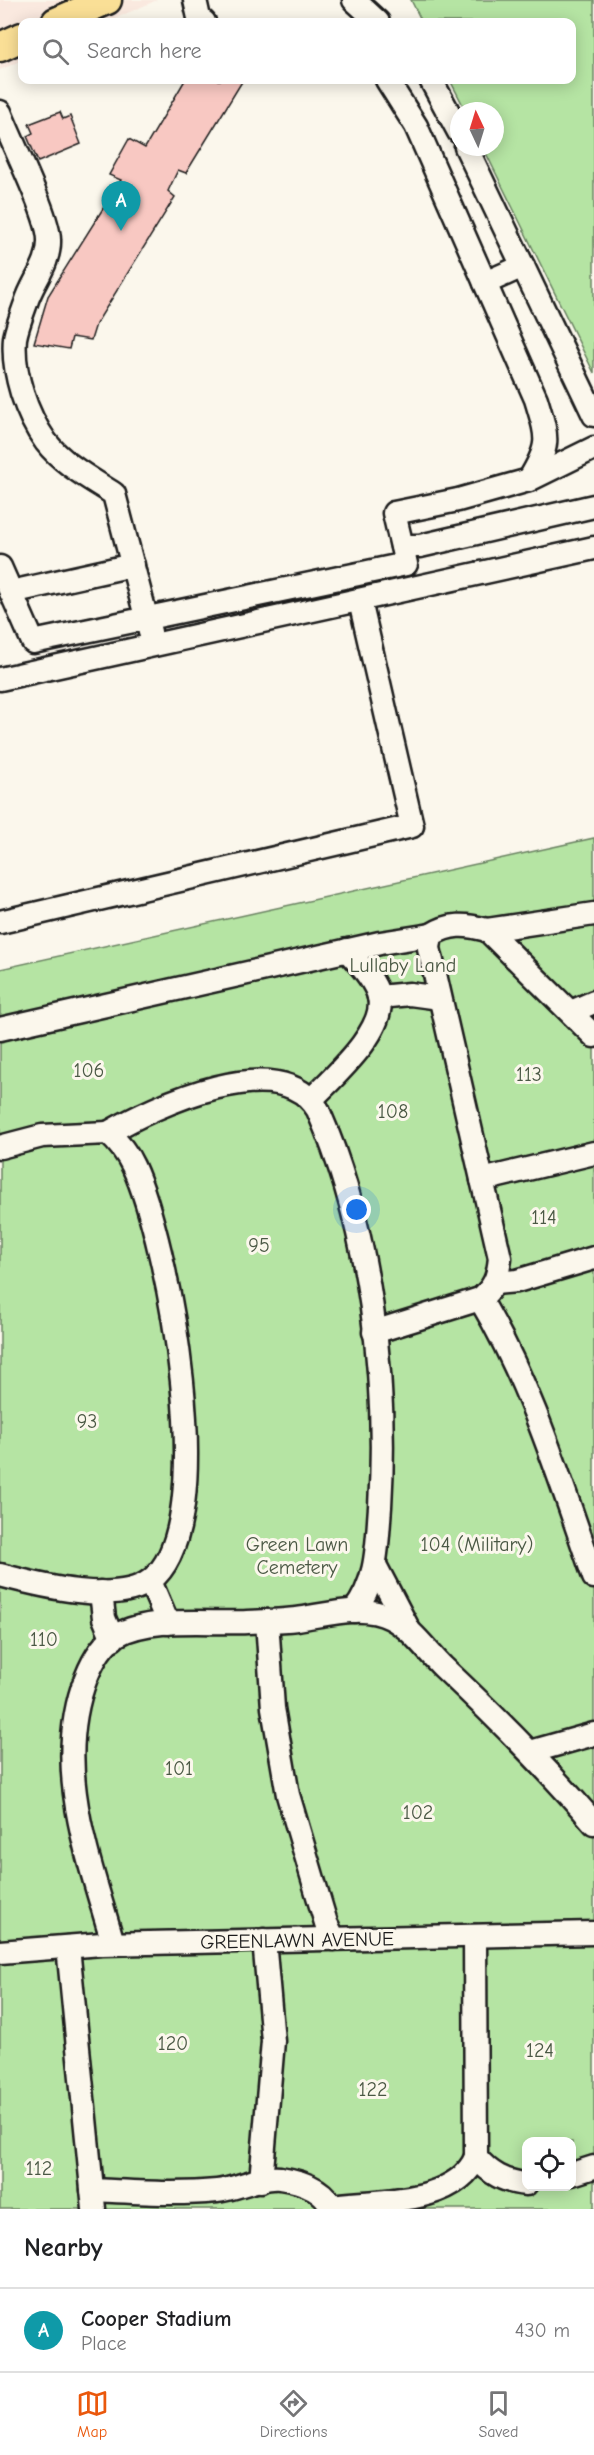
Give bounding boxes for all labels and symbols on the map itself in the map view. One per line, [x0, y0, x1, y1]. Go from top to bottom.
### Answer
north arrow [450, 102, 504, 156]
pin: A [102, 182, 140, 231]
park label: Lullaby Land [350, 954, 456, 977]
park label: 106 [74, 1059, 104, 1082]
park label: 113 [516, 1063, 542, 1086]
park label: 108 [378, 1100, 408, 1123]
your location [342, 1195, 371, 1224]
park label: 114 [531, 1206, 557, 1229]
park label: 95 [248, 1234, 270, 1257]
park label: 93 [77, 1410, 97, 1433]
park label: Green Lawn Cemetery [246, 1533, 348, 1579]
park label: 104 (Military) [421, 1533, 533, 1556]
park label: 110 [30, 1628, 58, 1651]
park label: 101 [165, 1757, 193, 1780]
park label: 102 [403, 1801, 433, 1824]
street label: GREENLAWN AVENUE [200, 1927, 394, 1954]
park label: 120 [158, 2032, 188, 2055]
park label: 124 [526, 2039, 554, 2062]
park label: 122 [359, 2078, 387, 2101]
park label: 112 [26, 2157, 52, 2180]

